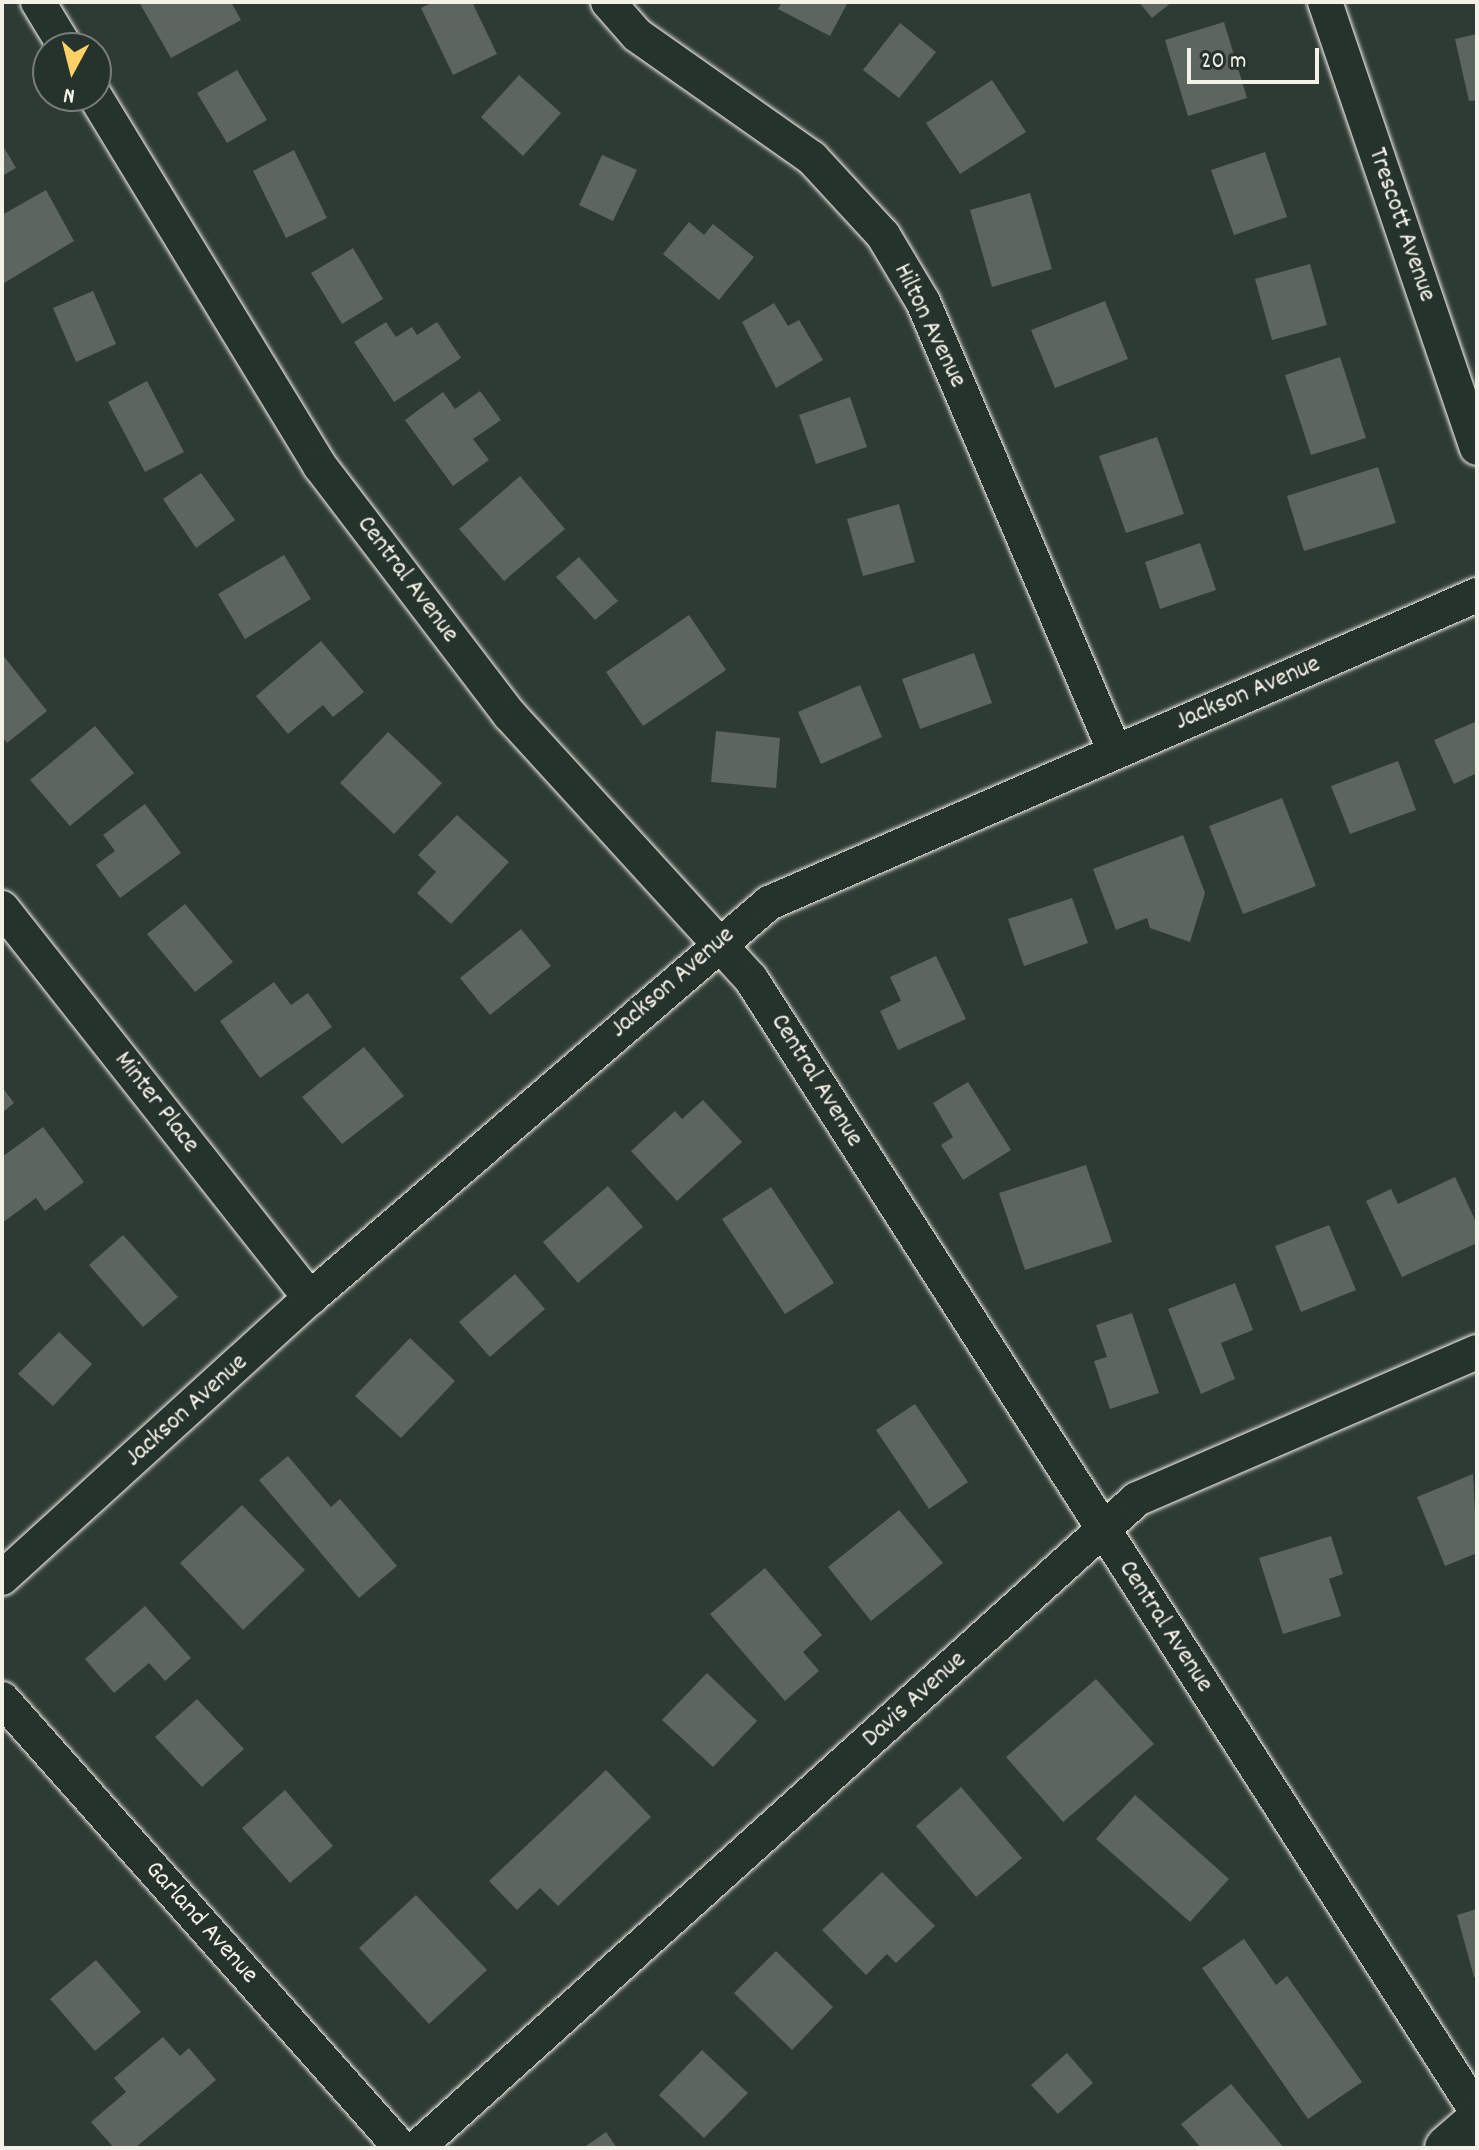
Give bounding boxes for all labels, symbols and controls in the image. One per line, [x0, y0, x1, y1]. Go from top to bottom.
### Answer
north arrow [32, 32, 112, 112]
scale bar [1191, 32, 1323, 82]
text: 20 m [1201, 45, 1247, 79]
text: N [62, 78, 77, 110]
street label: Trescott Avenue [1360, 144, 1442, 306]
street label: Hilton Avenue [885, 259, 973, 393]
street label: Central Avenue [349, 510, 465, 650]
street label: Jackson Avenue [1171, 649, 1325, 739]
street label: Jackson Avenue [605, 921, 741, 1045]
street label: Central Avenue [763, 1009, 869, 1153]
street label: Minter Place [107, 1046, 205, 1160]
street label: Jackson Avenue [119, 1348, 255, 1474]
street label: Central Avenue [1111, 1555, 1219, 1699]
street label: Davis Avenue [857, 1645, 973, 1755]
street label: Garland Avenue [138, 1855, 264, 1991]

